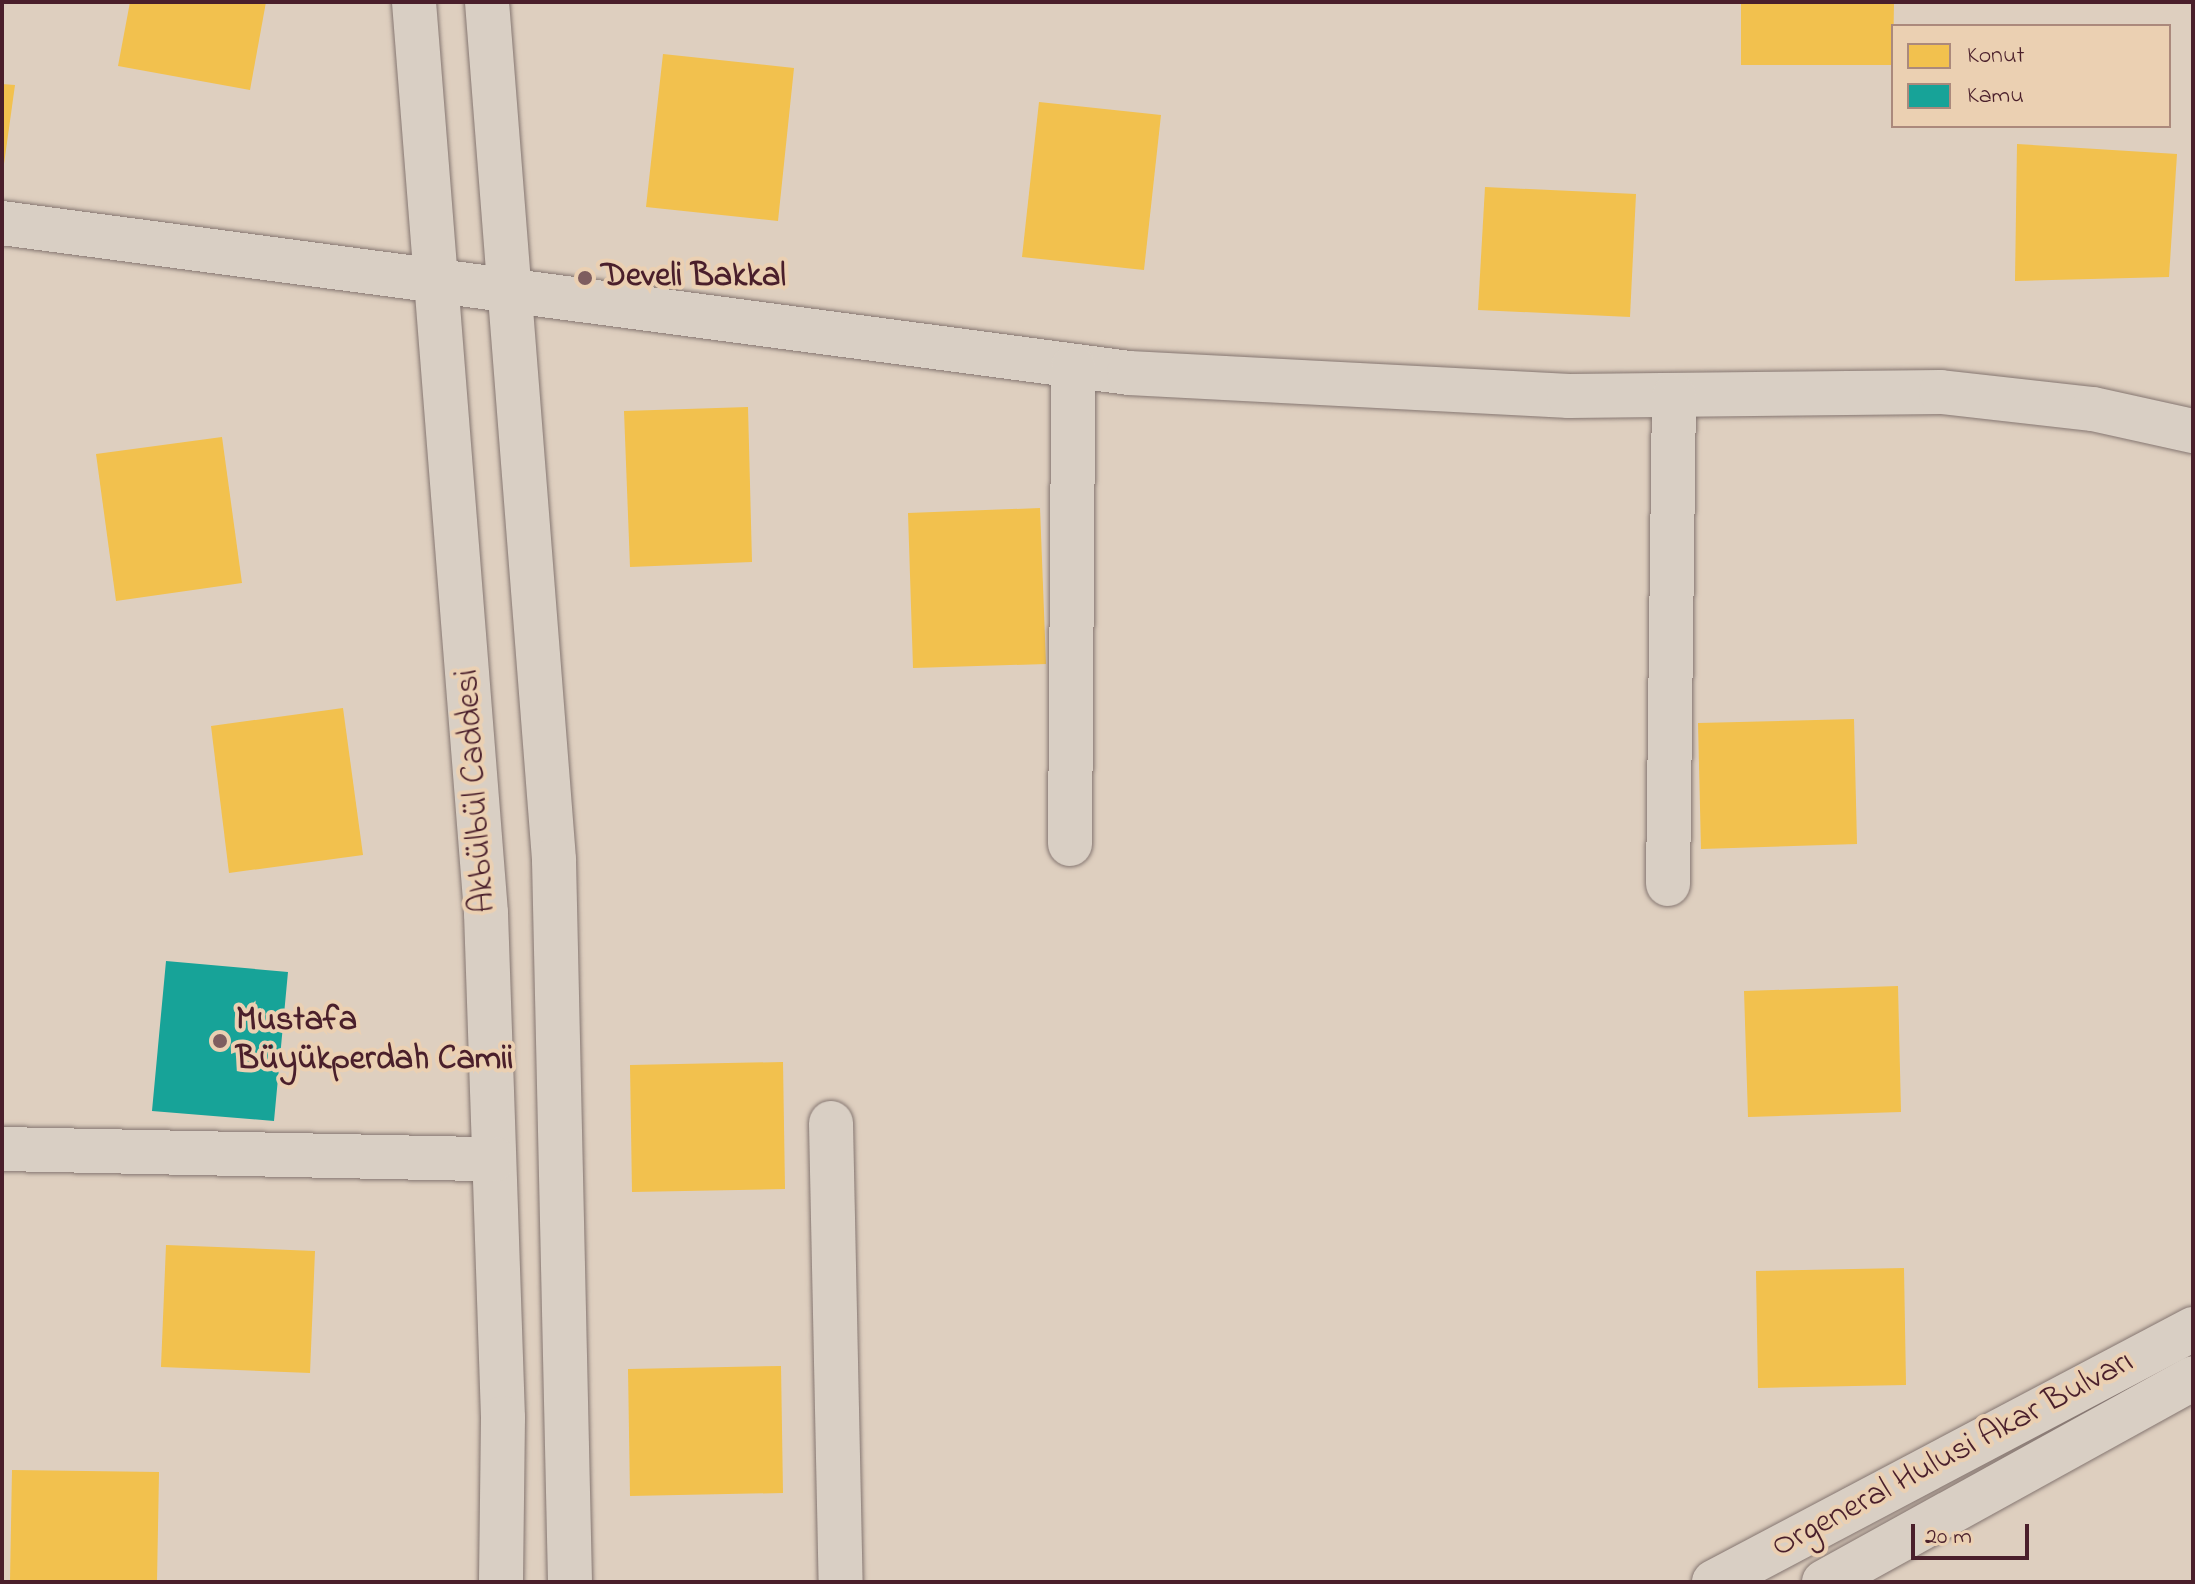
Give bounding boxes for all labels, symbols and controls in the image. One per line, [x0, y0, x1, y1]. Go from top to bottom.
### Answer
legend [1891, 24, 2171, 128]
text: Konut [1967, 39, 2025, 74]
text: Kamu [1967, 79, 2024, 114]
place label: Develi Bakkal [601, 258, 786, 298]
marker: Develi Bakkal [576, 269, 594, 287]
street label: Akbülbül Caddesi [448, 668, 506, 914]
place label: Mustafa Büyükperdah Camii [236, 1001, 513, 1080]
marker: Mustafa Büyükperdah Camii [211, 1032, 229, 1050]
street label: Orgeneral Hulusi Akar Bulvarı [1765, 1342, 2141, 1568]
scale bar [1915, 1508, 2033, 1558]
text: 20 m [1925, 1520, 1972, 1555]

